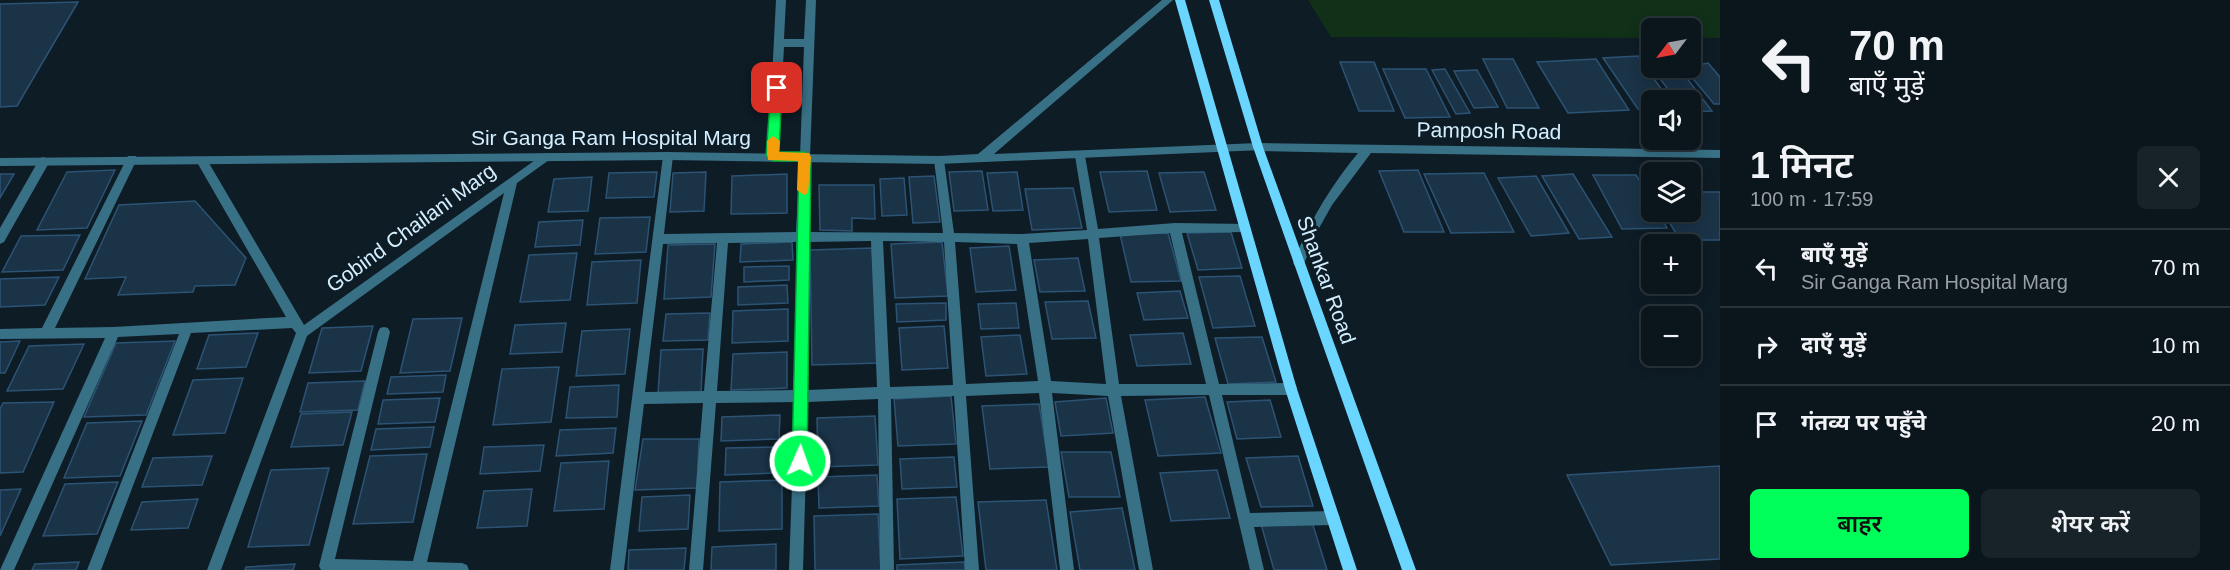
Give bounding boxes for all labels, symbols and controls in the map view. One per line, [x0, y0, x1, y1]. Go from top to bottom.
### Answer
north arrow [1641, 18, 1701, 78]
map controls [1641, 18, 1701, 366]
text: 70 m [1849, 22, 1945, 69]
icon: left [1750, 24, 1828, 102]
pin [751, 62, 802, 113]
icon: arrive [760, 71, 793, 104]
text: बाएँ मुड़ें [1849, 71, 1924, 101]
button: sound [1641, 90, 1701, 150]
street label: Pamposh Road [1416, 118, 1562, 143]
street label: Sir Ganga Ram Hospital Marg [471, 126, 751, 149]
text: 1 मिनट [1750, 145, 1853, 186]
button: close [2137, 146, 2200, 209]
street label: Gobind Chailani Marg [322, 159, 500, 297]
button: layers [1641, 162, 1701, 222]
text: 100 m · 17:59 [1750, 188, 1873, 210]
street label: Shankar Road [1293, 213, 1360, 347]
button: + [1641, 234, 1701, 294]
text: बाएँ मुड़ें [1801, 242, 1867, 267]
icon: left [1750, 252, 1783, 285]
text: 70 m [2151, 255, 2200, 280]
text: Sir Ganga Ram Hospital Marg [1801, 271, 2068, 293]
button: − [1641, 306, 1701, 366]
icon: right [1750, 330, 1783, 363]
text: दाएँ मुड़ें [1801, 332, 1866, 357]
text: 10 m [2151, 333, 2200, 358]
icon: arrive [1750, 408, 1783, 441]
text: गंतव्य पर पहुँचे [1801, 410, 1926, 435]
text: 20 m [2151, 411, 2200, 436]
position arrow [768, 429, 832, 493]
button: बाहर [1750, 489, 1969, 558]
button: शेयर करें [1981, 489, 2200, 558]

